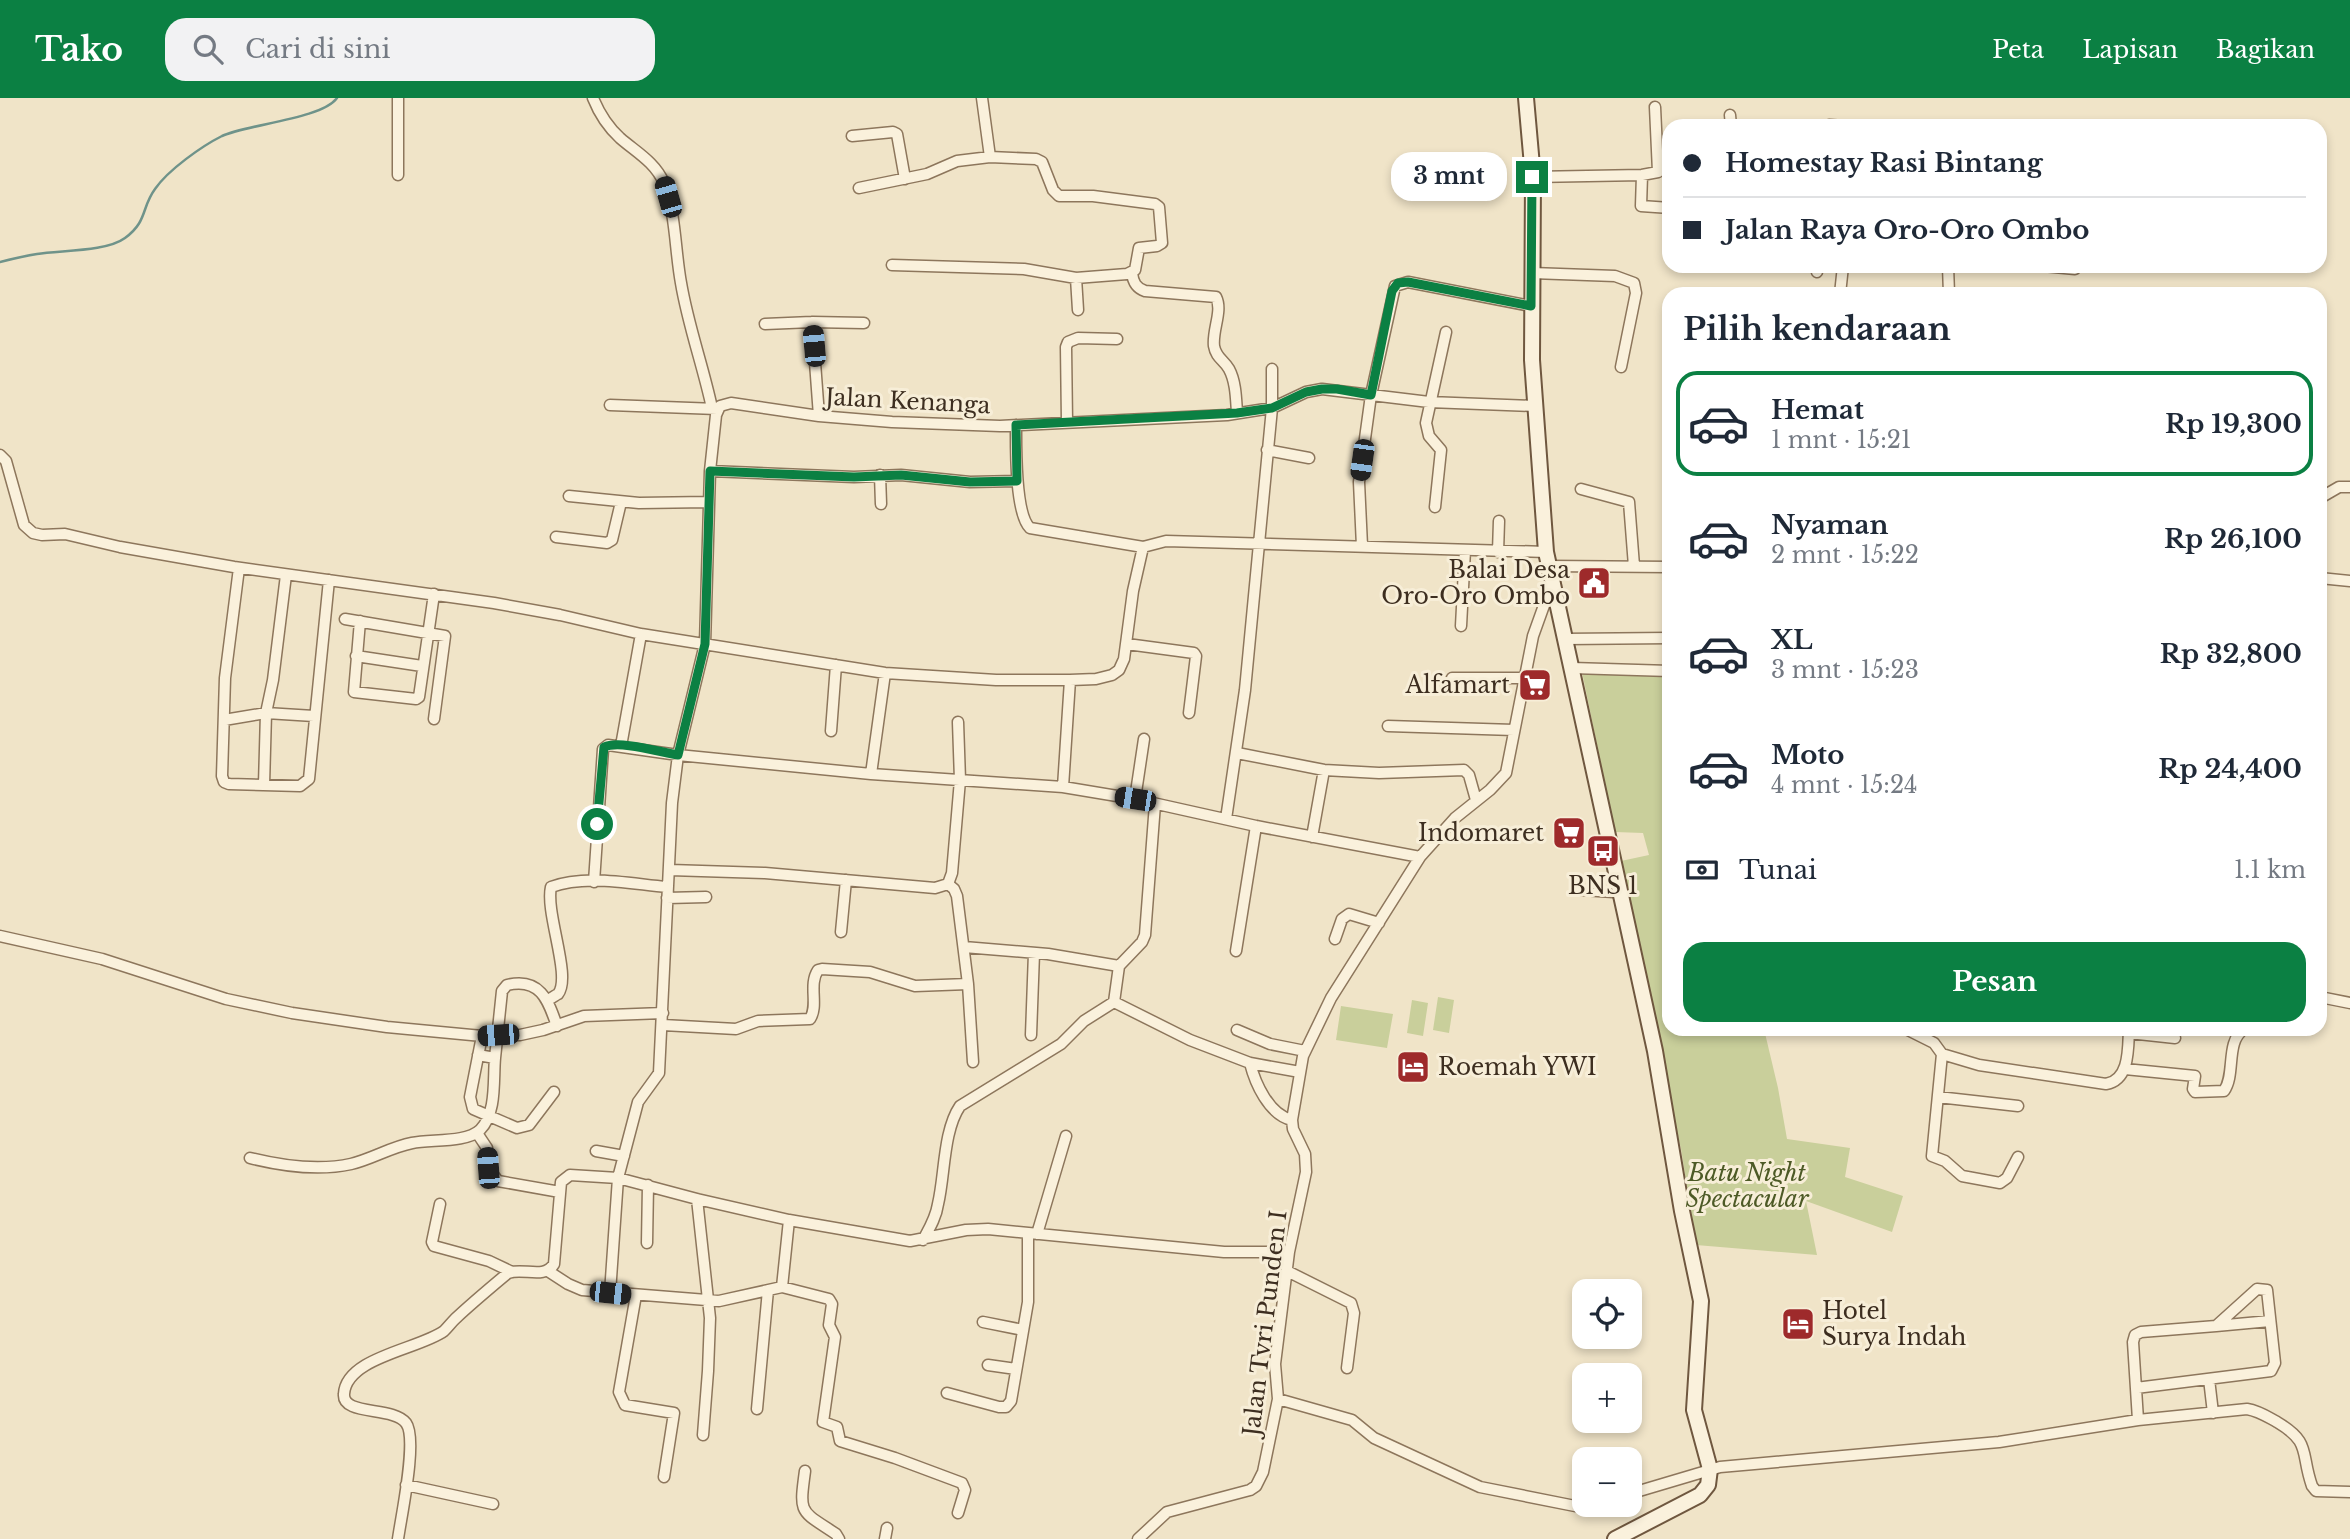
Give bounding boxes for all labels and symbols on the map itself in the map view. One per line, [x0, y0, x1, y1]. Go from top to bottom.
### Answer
callout: 3 mnt [1392, 153, 1508, 202]
route end [1516, 161, 1548, 193]
car [653, 174, 684, 220]
car [802, 324, 827, 368]
street label: Jalan Kenanga [822, 383, 991, 419]
car [1349, 438, 1376, 482]
place label: Balai Desa Oro-Oro Ombo [1381, 556, 1570, 610]
public building icon: Balai Desa Oro-Oro Ombo [1575, 564, 1613, 602]
supermarket icon: Alfamart [1516, 666, 1554, 704]
place label: Alfamart [1404, 671, 1510, 699]
car [1113, 785, 1158, 813]
route start [581, 808, 613, 840]
supermarket icon: Indomaret [1550, 814, 1588, 852]
place label: Indomaret [1418, 819, 1544, 847]
bus stop icon: BNS 1 [1584, 832, 1622, 870]
place label: BNS 1 [1568, 872, 1638, 900]
car [477, 1023, 520, 1047]
hotel icon: Roemah YWI [1394, 1048, 1432, 1086]
place label: Roemah YWI [1438, 1053, 1597, 1081]
car [477, 1146, 500, 1190]
park label: Batu Night Spectacular [1685, 1159, 1810, 1213]
street label: Jalan Tvri Punden I [1237, 1209, 1293, 1440]
car [589, 1280, 632, 1306]
place label: Hotel Surya Indah [1822, 1297, 1966, 1351]
hotel icon: Hotel Surya Indah [1779, 1305, 1817, 1343]

